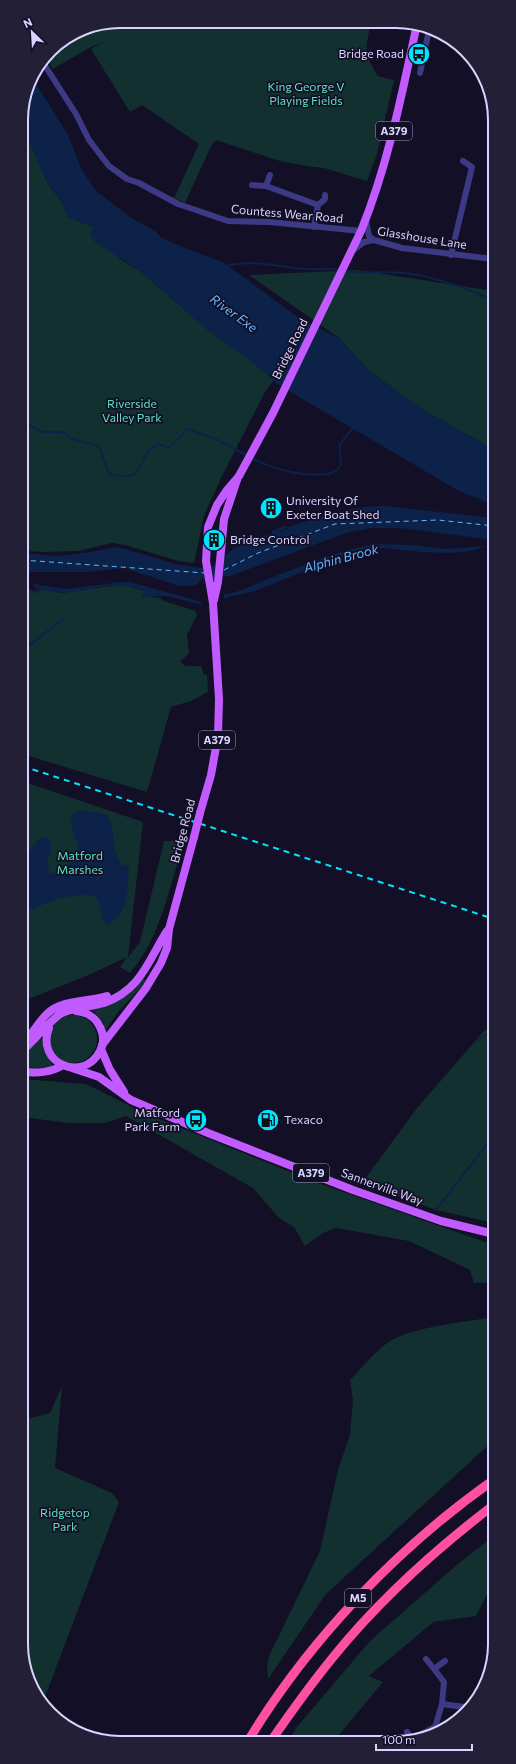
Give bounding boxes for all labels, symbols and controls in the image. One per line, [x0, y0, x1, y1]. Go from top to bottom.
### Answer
north arrow [12, 12, 52, 52]
text: N [21, 15, 34, 30]
bus stop icon: Bridge Road [406, 41, 432, 67]
place label: Bridge Road [338, 46, 404, 60]
park label: King George V Playing Fields [267, 79, 345, 107]
road number: A379 [376, 122, 412, 140]
street label: Countess Wear Road [230, 201, 344, 225]
street label: Glasshouse Lane [377, 223, 468, 251]
water label: River Exe [207, 291, 261, 336]
street label: Bridge Road [268, 316, 310, 381]
park label: Riverside Valley Park [102, 396, 162, 424]
place label: University Of Exeter Boat Shed [286, 493, 379, 521]
building icon: University Of Exeter Boat Shed [258, 495, 284, 521]
building icon: Bridge Control [201, 527, 227, 553]
place label: Bridge Control [230, 532, 310, 546]
water label: Alphin Brook [301, 540, 381, 576]
road number: A379 [199, 731, 235, 749]
street label: Bridge Road [167, 797, 197, 864]
park label: Matford Marshes [57, 848, 103, 876]
place label: Matford Park Farm [124, 1105, 180, 1133]
bus stop icon: Matford Park Farm [183, 1107, 209, 1133]
fuel station icon: Texaco [255, 1107, 281, 1133]
place label: Texaco [284, 1112, 323, 1126]
road number: A379 [293, 1164, 329, 1182]
street label: Sannerville Way [339, 1165, 425, 1207]
park label: Ridgetop Park [40, 1505, 90, 1533]
road number: M5 [345, 1589, 371, 1607]
scale bar [376, 1726, 472, 1752]
text: 100 m [382, 1732, 416, 1746]

